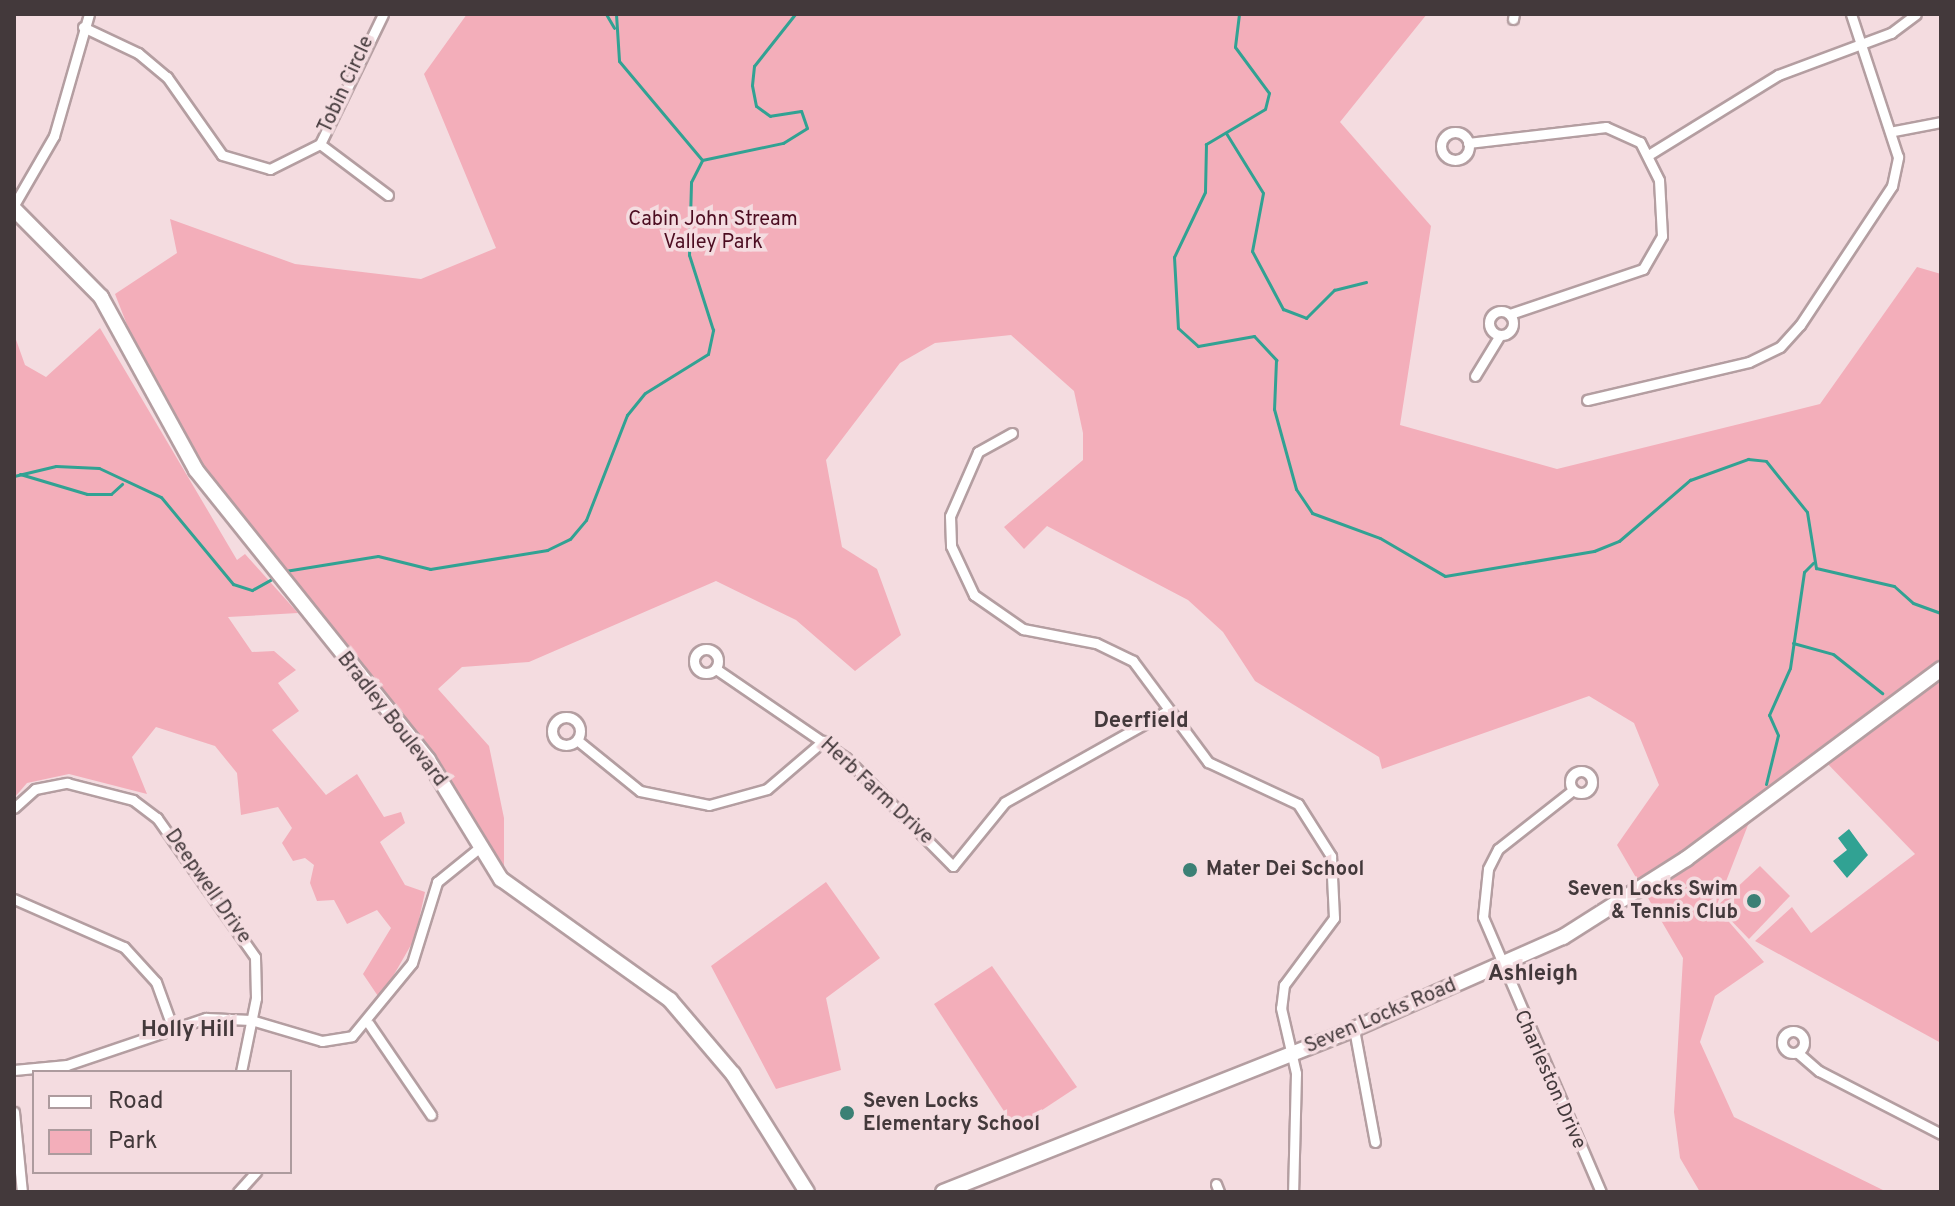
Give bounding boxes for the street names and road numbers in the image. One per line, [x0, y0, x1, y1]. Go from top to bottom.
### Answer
street label: Tobin Circle [314, 33, 380, 137]
street label: Bradley Boulevard [331, 648, 451, 792]
street label: Herb Farm Drive [815, 734, 937, 850]
street label: Deepwell Drive [159, 825, 255, 949]
street label: Seven Locks Road [1302, 974, 1460, 1060]
street label: Charleston Drive [1508, 1007, 1590, 1153]

